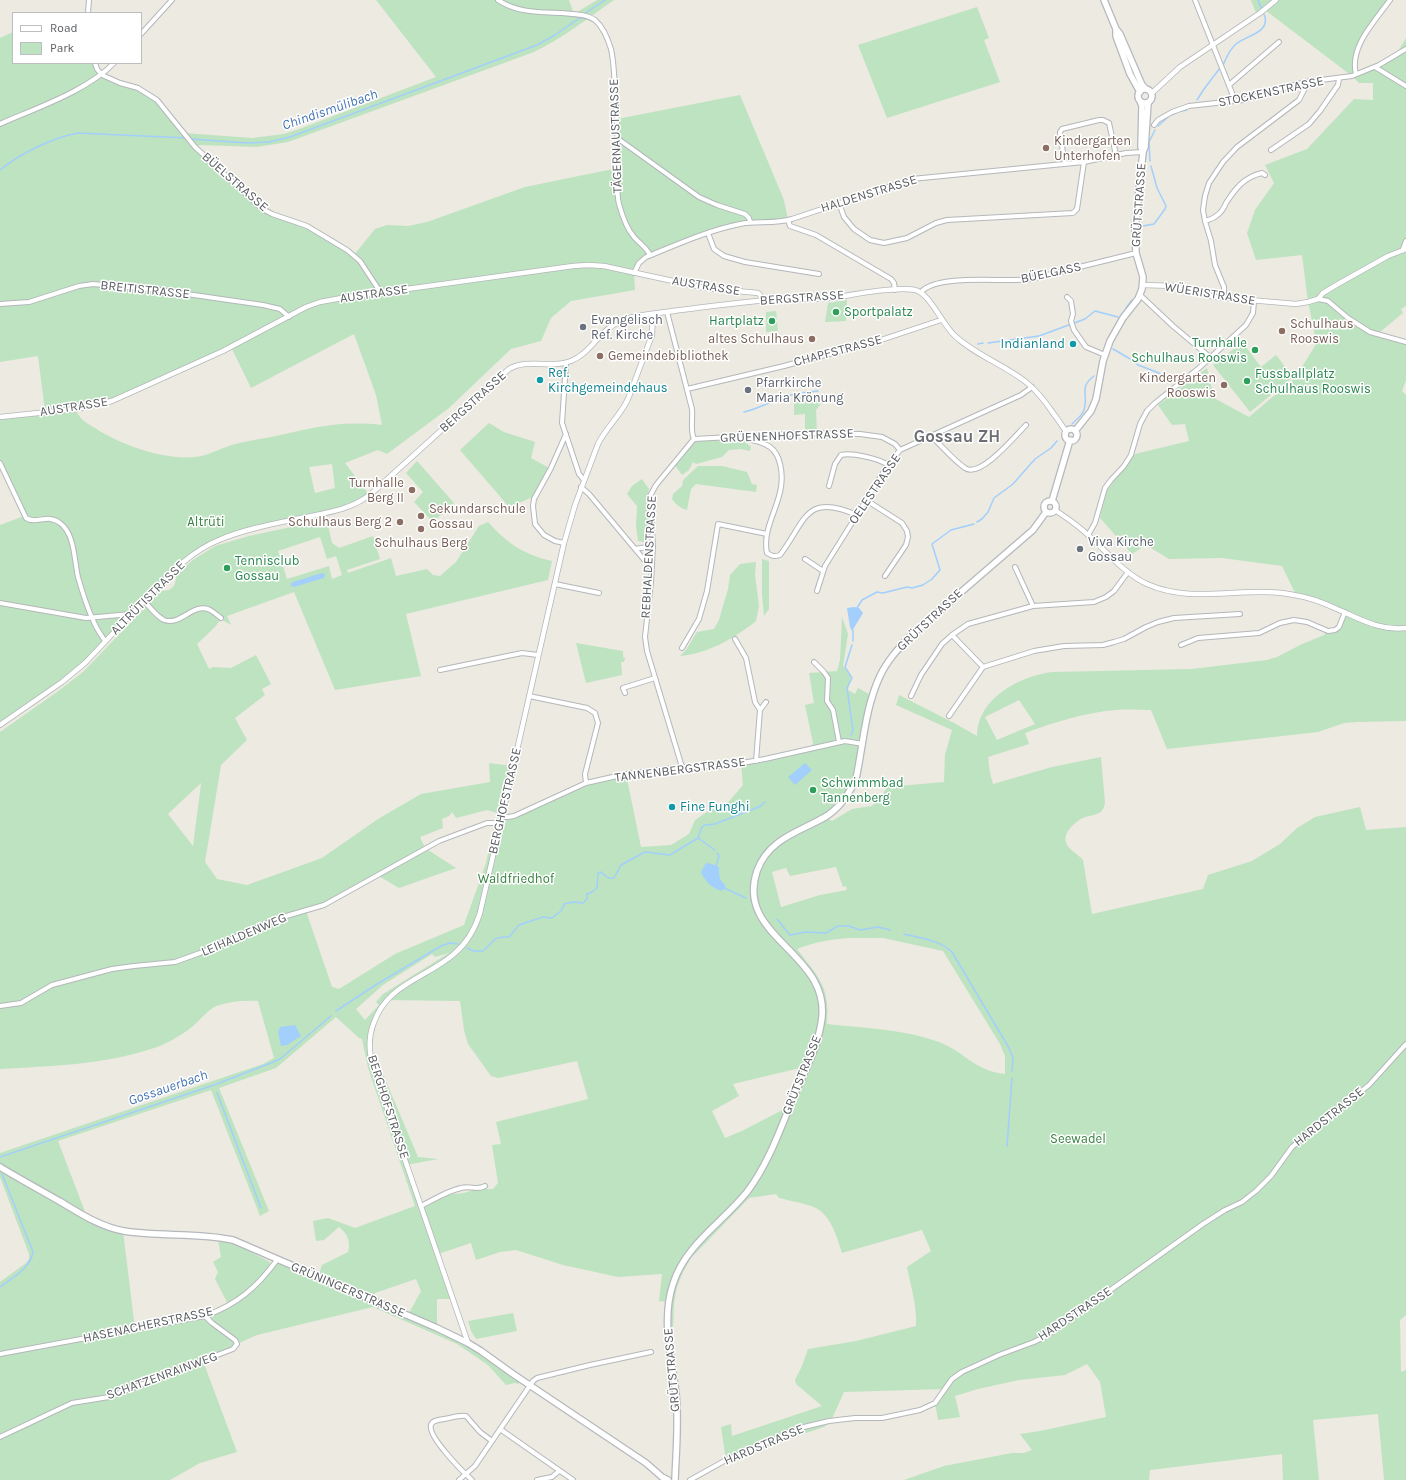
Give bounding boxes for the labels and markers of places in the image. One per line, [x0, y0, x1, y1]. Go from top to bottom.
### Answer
place label: Kindergarten Unterhofen [1054, 133, 1131, 164]
marker: Kindergarten Unterhofen [1041, 143, 1051, 153]
place label: Sportpalatz [844, 304, 913, 320]
marker: Sportpalatz [831, 307, 841, 317]
place label: Evangelisch Ref. Kirche [591, 312, 663, 343]
place label: Hartplatz [709, 313, 764, 329]
marker: Hartplatz [767, 316, 777, 326]
place label: Schulhaus Rooswis [1290, 316, 1354, 347]
marker: Evangelisch Ref. Kirche [578, 322, 588, 332]
marker: Schulhaus Rooswis [1277, 326, 1287, 336]
place label: altes Schulhaus [708, 331, 804, 347]
marker: altes Schulhaus [807, 334, 817, 344]
place label: Turnhalle Schulhaus Rooswis [1131, 335, 1247, 366]
place label: Indianland [1001, 336, 1065, 352]
marker: Indianland [1068, 339, 1078, 349]
marker: Turnhalle Schulhaus Rooswis [1250, 345, 1260, 355]
place label: Gemeindebibliothek [608, 348, 729, 364]
marker: Gemeindebibliothek [595, 351, 605, 361]
place label: Ref. Kirchgemeindehaus [548, 365, 668, 396]
place label: Fussballplatz Schulhaus Rooswis [1255, 366, 1371, 397]
place label: Kindergarten Rooswis [1139, 370, 1216, 401]
marker: Ref. Kirchgemeindehaus [535, 375, 545, 385]
place label: Pfarrkirche Maria Krönung [756, 375, 844, 406]
marker: Fussballplatz Schulhaus Rooswis [1242, 376, 1252, 386]
marker: Kindergarten Rooswis [1219, 380, 1229, 390]
marker: Pfarrkirche Maria Krönung [743, 385, 753, 395]
place label: Turnhalle Berg II [349, 475, 404, 506]
marker: Turnhalle Berg II [407, 485, 417, 495]
place label: Sekundarschule Gossau [429, 501, 526, 532]
marker: Sekundarschule Gossau [416, 511, 426, 521]
place label: Schulhaus Berg 2 [288, 514, 392, 530]
marker: Schulhaus Berg 2 [395, 517, 405, 527]
marker: Schulhaus Berg [416, 524, 426, 534]
place label: Viva Kirche Gossau [1088, 534, 1154, 565]
place label: Schulhaus Berg [374, 535, 468, 551]
marker: Viva Kirche Gossau [1075, 544, 1085, 554]
place label: Tennisclub Gossau [235, 553, 300, 584]
marker: Tennisclub Gossau [222, 563, 232, 573]
place label: Schwimmbad Tannenberg [821, 775, 904, 806]
marker: Schwimmbad Tannenberg [808, 785, 818, 795]
place label: Fine Funghi [680, 799, 750, 815]
marker: Fine Funghi [667, 802, 677, 812]

